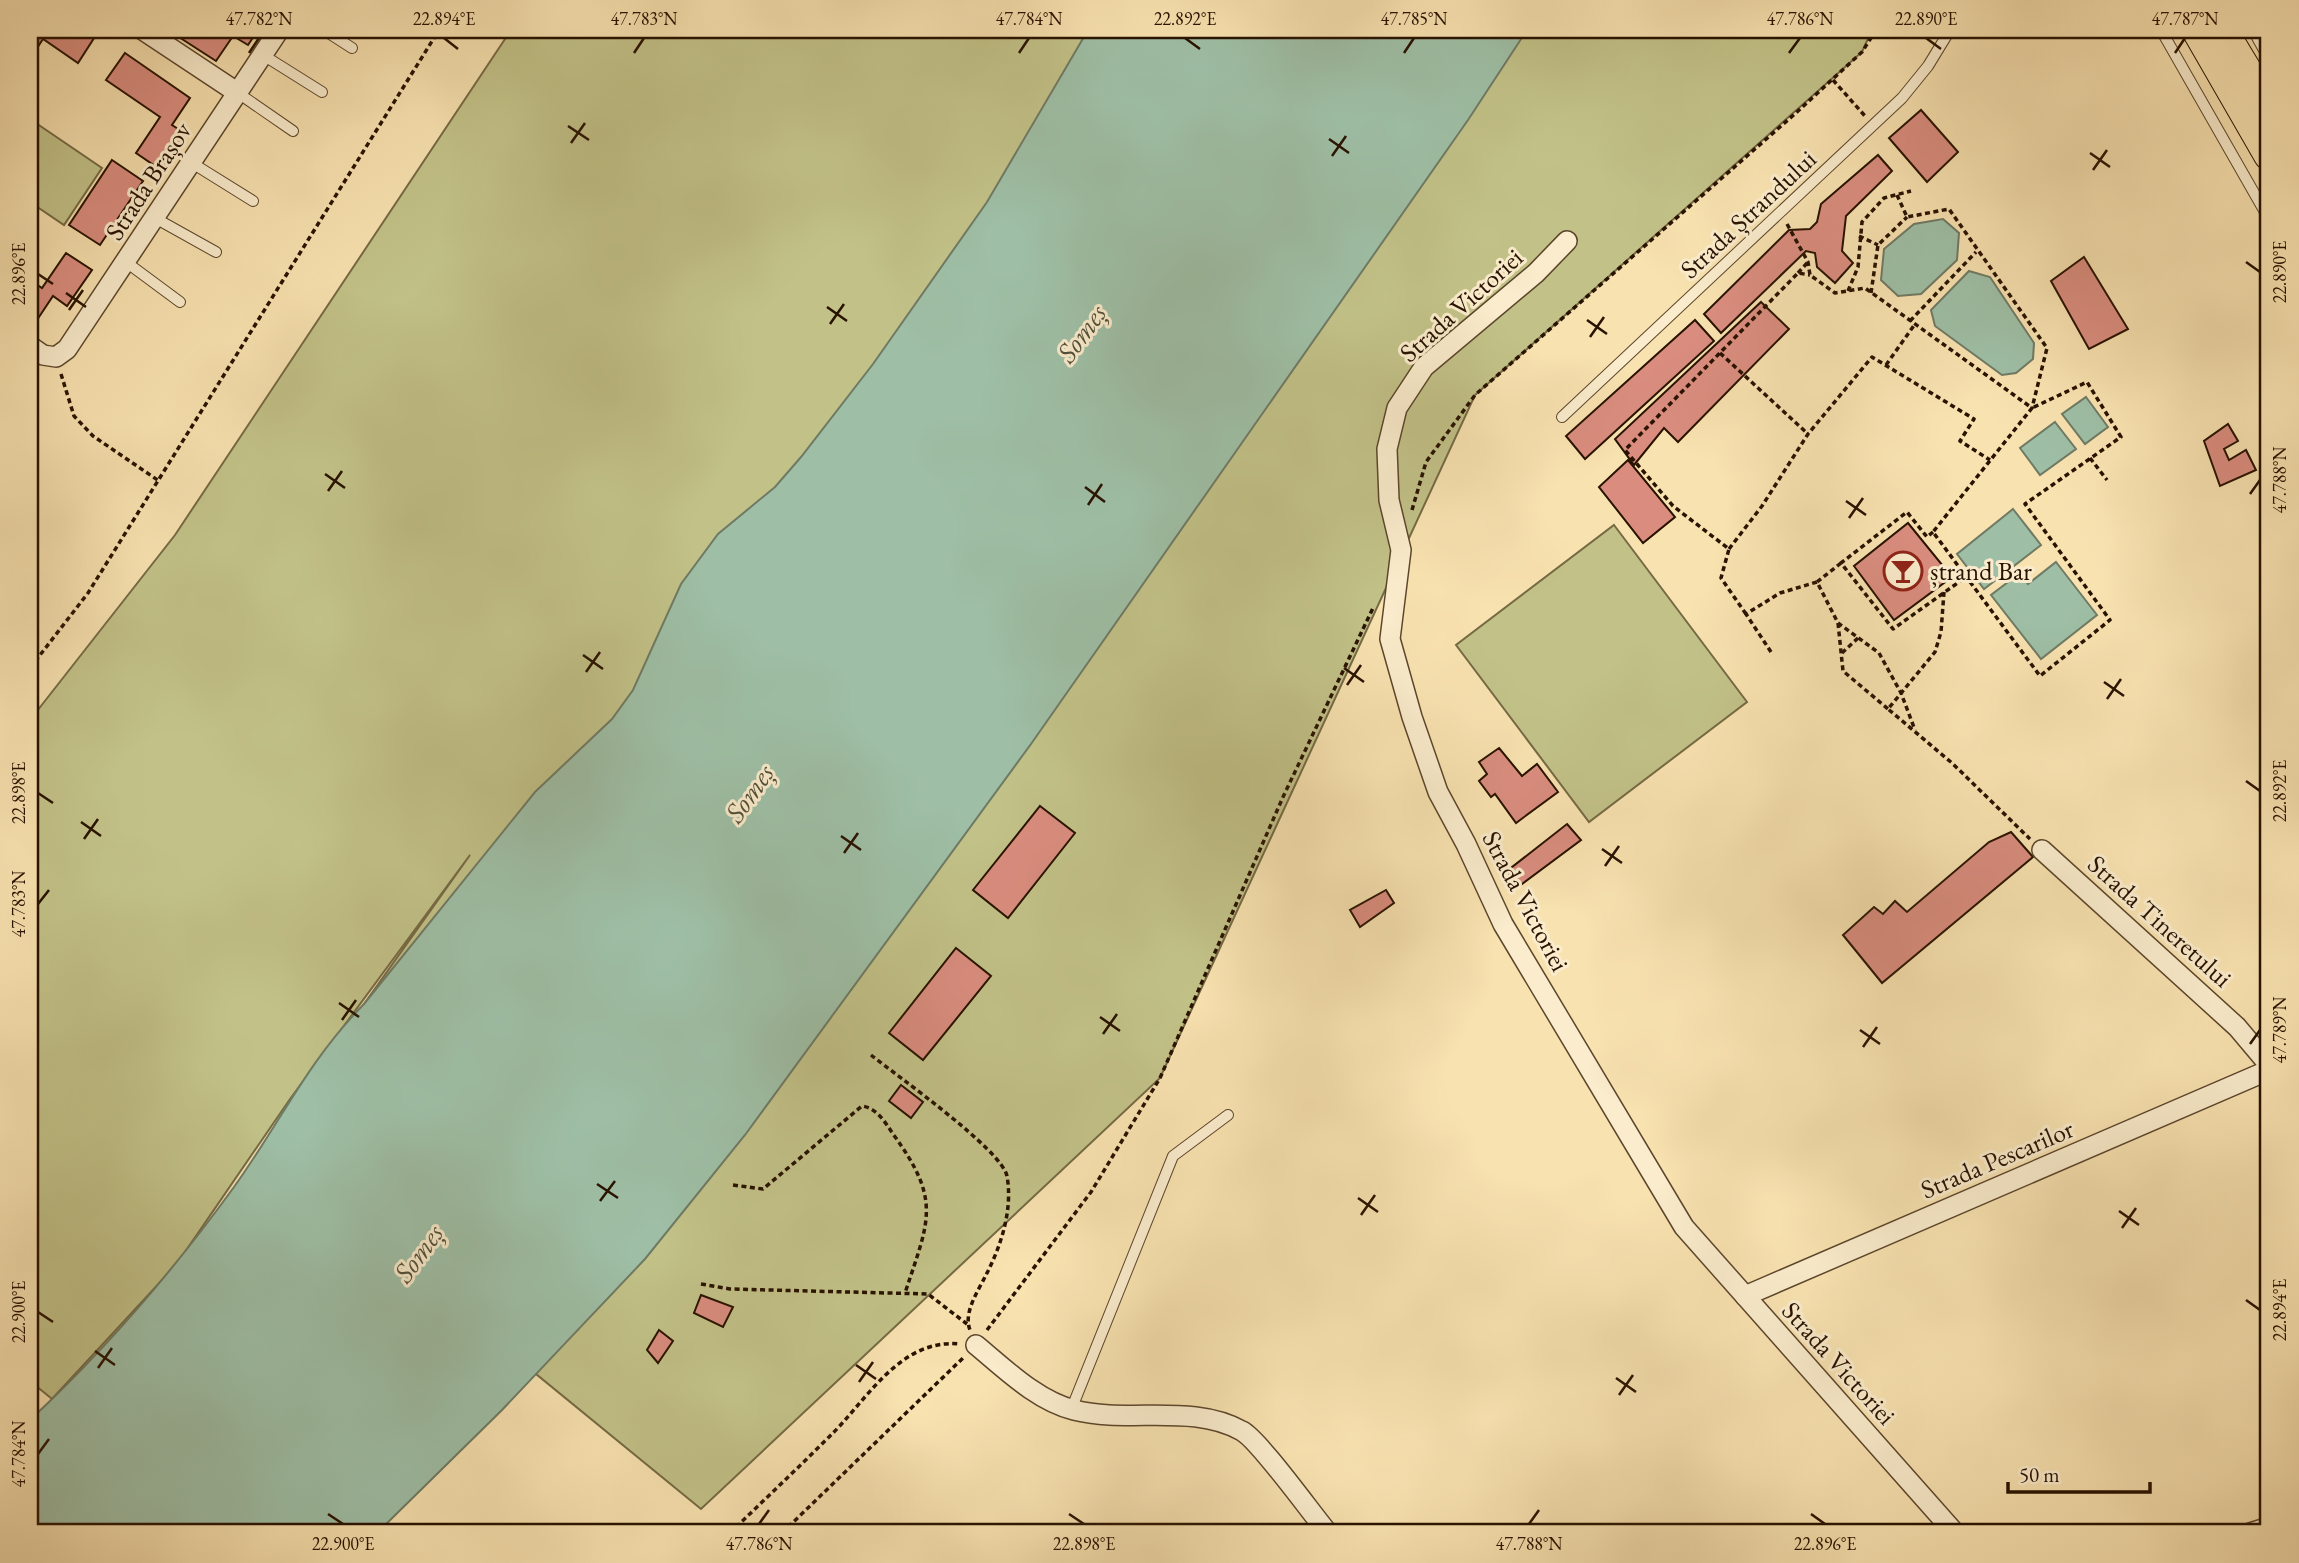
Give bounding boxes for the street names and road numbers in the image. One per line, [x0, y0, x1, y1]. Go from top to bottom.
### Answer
street label: Strada Brașov [97, 115, 199, 247]
street label: Strada Ștrandului [1673, 142, 1823, 286]
street label: Strada Victoriei [1392, 241, 1530, 369]
street label: Strada Victoriei [1475, 825, 1577, 977]
street label: Strada Tineretului [2081, 847, 2239, 995]
street label: Strada Pescarilor [1915, 1111, 2079, 1207]
street label: Strada Victoriei [1775, 1294, 1903, 1432]

